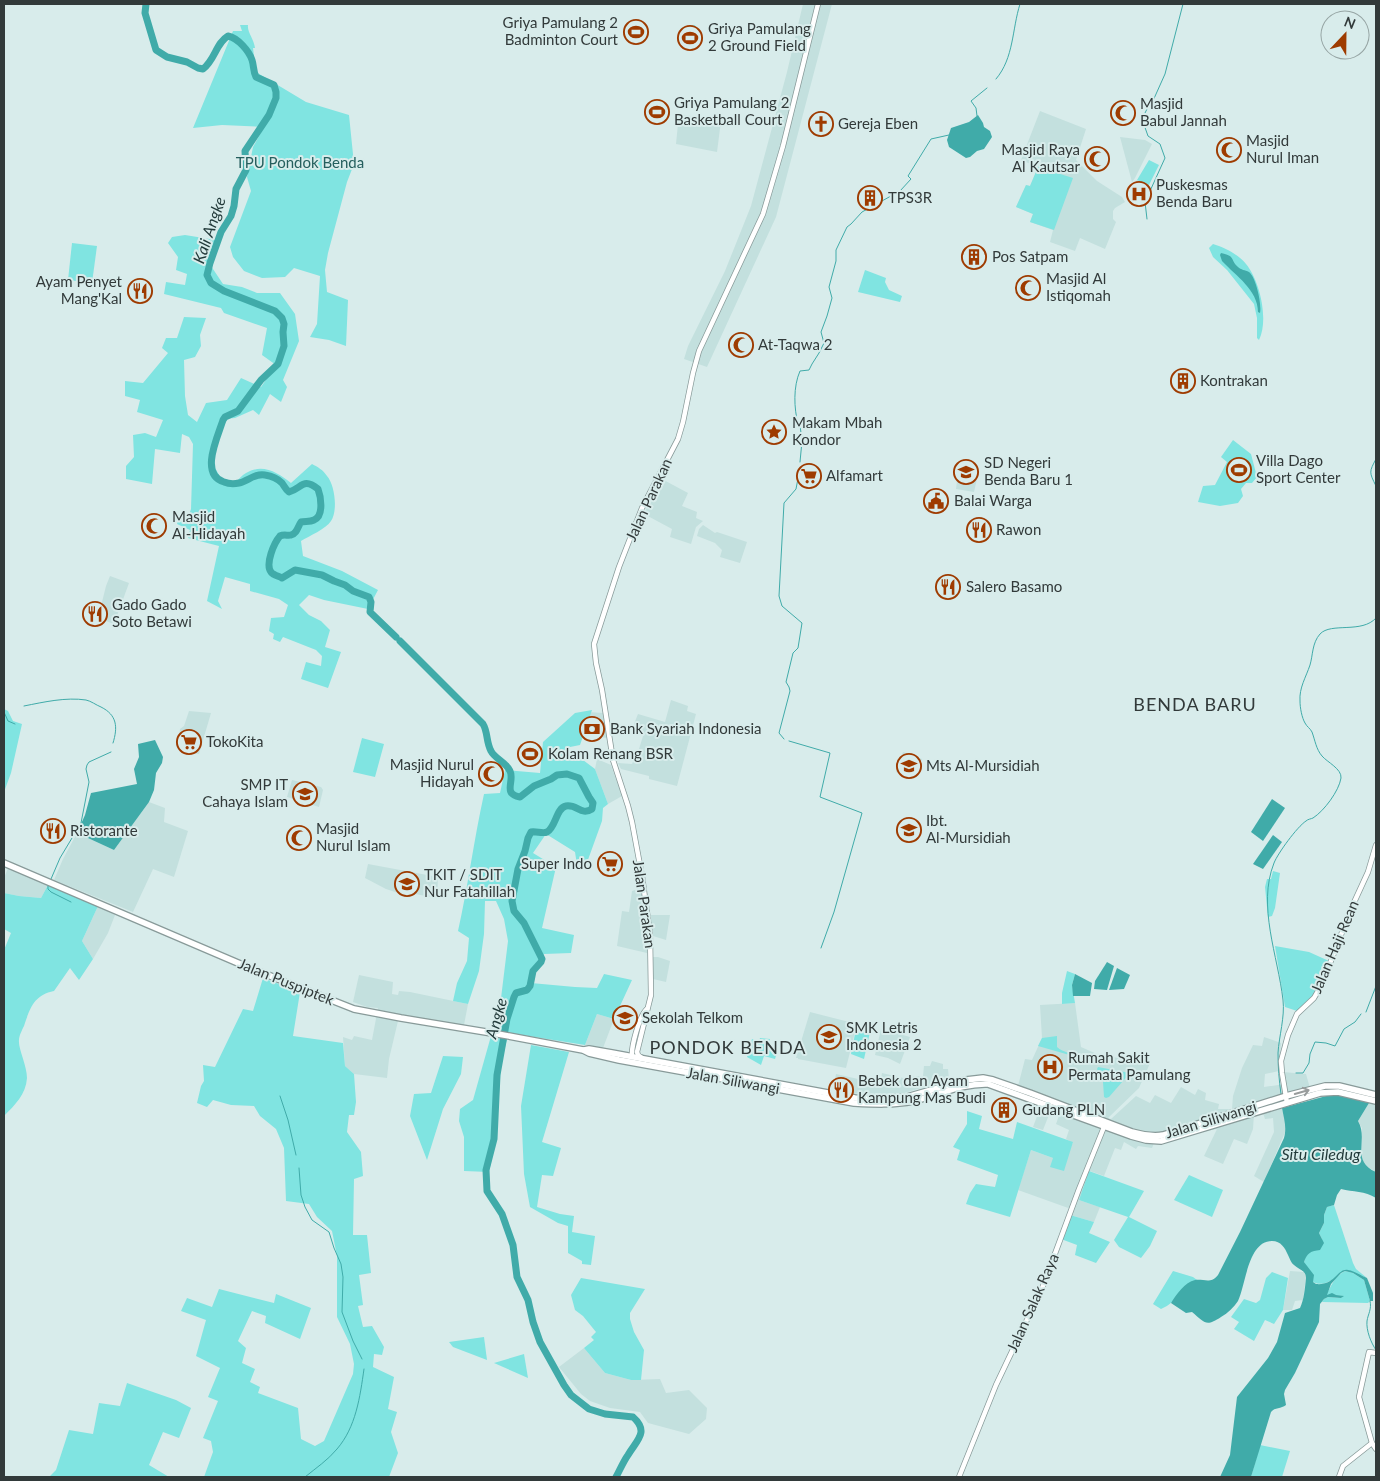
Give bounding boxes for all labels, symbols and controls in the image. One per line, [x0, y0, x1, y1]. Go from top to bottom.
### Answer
north arrow [1320, 10, 1370, 60]
place label: Griya Pamulang 2 Badminton Court [503, 13, 619, 48]
text: N [1342, 13, 1358, 32]
sports icon: Griya Pamulang 2 Badminton Court [623, 19, 649, 45]
place label: Griya Pamulang 2 Ground Field [708, 19, 811, 54]
sports icon: Griya Pamulang 2 Ground Field [677, 25, 703, 51]
place label: Griya Pamulang 2 Basketball Court [674, 93, 789, 128]
place label: Masjid Babul Jannah [1140, 94, 1227, 129]
sports icon: Griya Pamulang 2 Basketball Court [644, 99, 670, 125]
mosque icon: Masjid Babul Jannah [1110, 100, 1136, 126]
church icon: Gereja Eben [808, 111, 834, 137]
place label: Gereja Eben [838, 114, 918, 132]
place label: Masjid Nurul Iman [1246, 131, 1319, 166]
mosque icon: Masjid Nurul Iman [1216, 137, 1242, 163]
place label: Masjid Raya Al Kautsar [1001, 140, 1081, 175]
mosque icon: Masjid Raya Al Kautsar [1084, 146, 1110, 172]
park label: TPU Pondok Benda [236, 153, 364, 171]
place label: Puskesmas Benda Baru [1156, 175, 1232, 210]
hospital icon: Puskesmas Benda Baru [1126, 181, 1152, 207]
building icon: TPS3R [857, 185, 883, 211]
place label: TPS3R [888, 188, 933, 206]
water label: Kali Angke [188, 194, 229, 266]
building icon: Pos Satpam [961, 244, 987, 270]
place label: Pos Satpam [992, 247, 1068, 265]
place label: Masjid Al Istiqomah [1046, 269, 1111, 304]
place label: Ayam Penyet Mang'Kal [36, 272, 123, 307]
mosque icon: Masjid Al Istiqomah [1015, 275, 1041, 301]
restaurant icon: Ayam Penyet Mang'Kal [127, 278, 153, 304]
mosque icon: At-Taqwa 2 [728, 332, 754, 358]
place label: At-Taqwa 2 [758, 335, 832, 353]
building icon: Kontrakan [1170, 368, 1196, 394]
place label: Kontrakan [1200, 371, 1268, 389]
place label: Makam Mbah Kondor [792, 413, 882, 448]
place icon: Makam Mbah Kondor [761, 419, 787, 445]
place label: Villa Dago Sport Center [1256, 451, 1341, 486]
place label: SD Negeri Benda Baru 1 [984, 453, 1073, 488]
street label: Jalan Parakan [621, 455, 675, 544]
sports icon: Villa Dago Sport Center [1226, 457, 1252, 483]
school or university icon: SD Negeri Benda Baru 1 [953, 459, 979, 485]
supermarket icon: Alfamart [796, 463, 822, 489]
place label: Alfamart [826, 466, 884, 484]
public building icon: Balai Warga [923, 488, 949, 514]
place label: Balai Warga [954, 491, 1032, 509]
place label: Masjid Al-Hidayah [172, 507, 245, 542]
mosque icon: Masjid Al-Hidayah [141, 513, 167, 539]
restaurant icon: Rawon [966, 517, 992, 543]
place label: Rawon [996, 520, 1041, 538]
restaurant icon: Salero Basamo [935, 574, 961, 600]
place label: Salero Basamo [966, 577, 1062, 595]
place label: Gado Gado Soto Betawi [112, 595, 192, 630]
restaurant icon: Gado Gado Soto Betawi [82, 601, 108, 627]
district label: BENDA BARU [1133, 693, 1257, 715]
bank icon: Bank Syariah Indonesia [579, 716, 605, 742]
place label: Bank Syariah Indonesia [610, 719, 762, 737]
supermarket icon: TokoKita [176, 729, 202, 755]
place label: TokoKita [206, 732, 263, 750]
sports icon: Kolam Renang BSR [517, 741, 543, 767]
place label: Kolam Renang BSR [548, 744, 674, 762]
school or university icon: Mts Al-Mursidiah [896, 753, 922, 779]
place label: Masjid Nurul Hidayah [390, 755, 474, 790]
place label: Mts Al-Mursidiah [926, 756, 1040, 774]
mosque icon: Masjid Nurul Hidayah [478, 761, 504, 787]
place label: SMP IT Cahaya Islam [202, 775, 288, 810]
school or university icon: SMP IT Cahaya Islam [292, 781, 318, 807]
place label: Ibt. Al-Mursidiah [926, 811, 1011, 846]
school or university icon: Ibt. Al-Mursidiah [896, 817, 922, 843]
restaurant icon: Ristorante [40, 818, 66, 844]
place label: Masjid Nurul Islam [316, 819, 391, 854]
place label: Ristorante [70, 821, 138, 839]
mosque icon: Masjid Nurul Islam [286, 825, 312, 851]
supermarket icon: Super Indo [597, 851, 623, 877]
place label: Super Indo [521, 854, 592, 872]
street label: Jalan Parakan [630, 858, 660, 949]
place label: TKIT / SDIT Nur Fatahillah [424, 865, 515, 900]
school or university icon: TKIT / SDIT Nur Fatahillah [394, 871, 420, 897]
street label: Jalan Haji Rean [1306, 897, 1362, 996]
street label: Jalan Puspiptek [236, 954, 337, 1009]
water label: Angke [480, 995, 510, 1041]
school or university icon: Sekolah Telkom [612, 1005, 638, 1031]
place label: Sekolah Telkom [642, 1008, 743, 1026]
place label: SMK Letris Indonesia 2 [846, 1018, 922, 1053]
school or university icon: SMK Letris Indonesia 2 [816, 1024, 842, 1050]
district label: PONDOK BENDA [650, 1036, 806, 1058]
place label: Rumah Sakit Permata Pamulang [1068, 1048, 1191, 1083]
hospital icon: Rumah Sakit Permata Pamulang [1037, 1054, 1063, 1080]
street label: Jalan Siliwangi [685, 1063, 781, 1097]
place label: Bebek dan Ayam Kampung Mas Budi [858, 1071, 986, 1106]
restaurant icon: Bebek dan Ayam Kampung Mas Budi [828, 1077, 854, 1103]
one-way arrow [1293, 1086, 1309, 1096]
building icon: Gudang PLN [991, 1097, 1017, 1123]
street label: Jalan Siliwangi [1163, 1097, 1258, 1141]
place label: Gudang PLN [1022, 1100, 1105, 1118]
water label: Situ Ciledug [1281, 1144, 1361, 1163]
street label: Jalan Salak Raya [1002, 1250, 1062, 1355]

